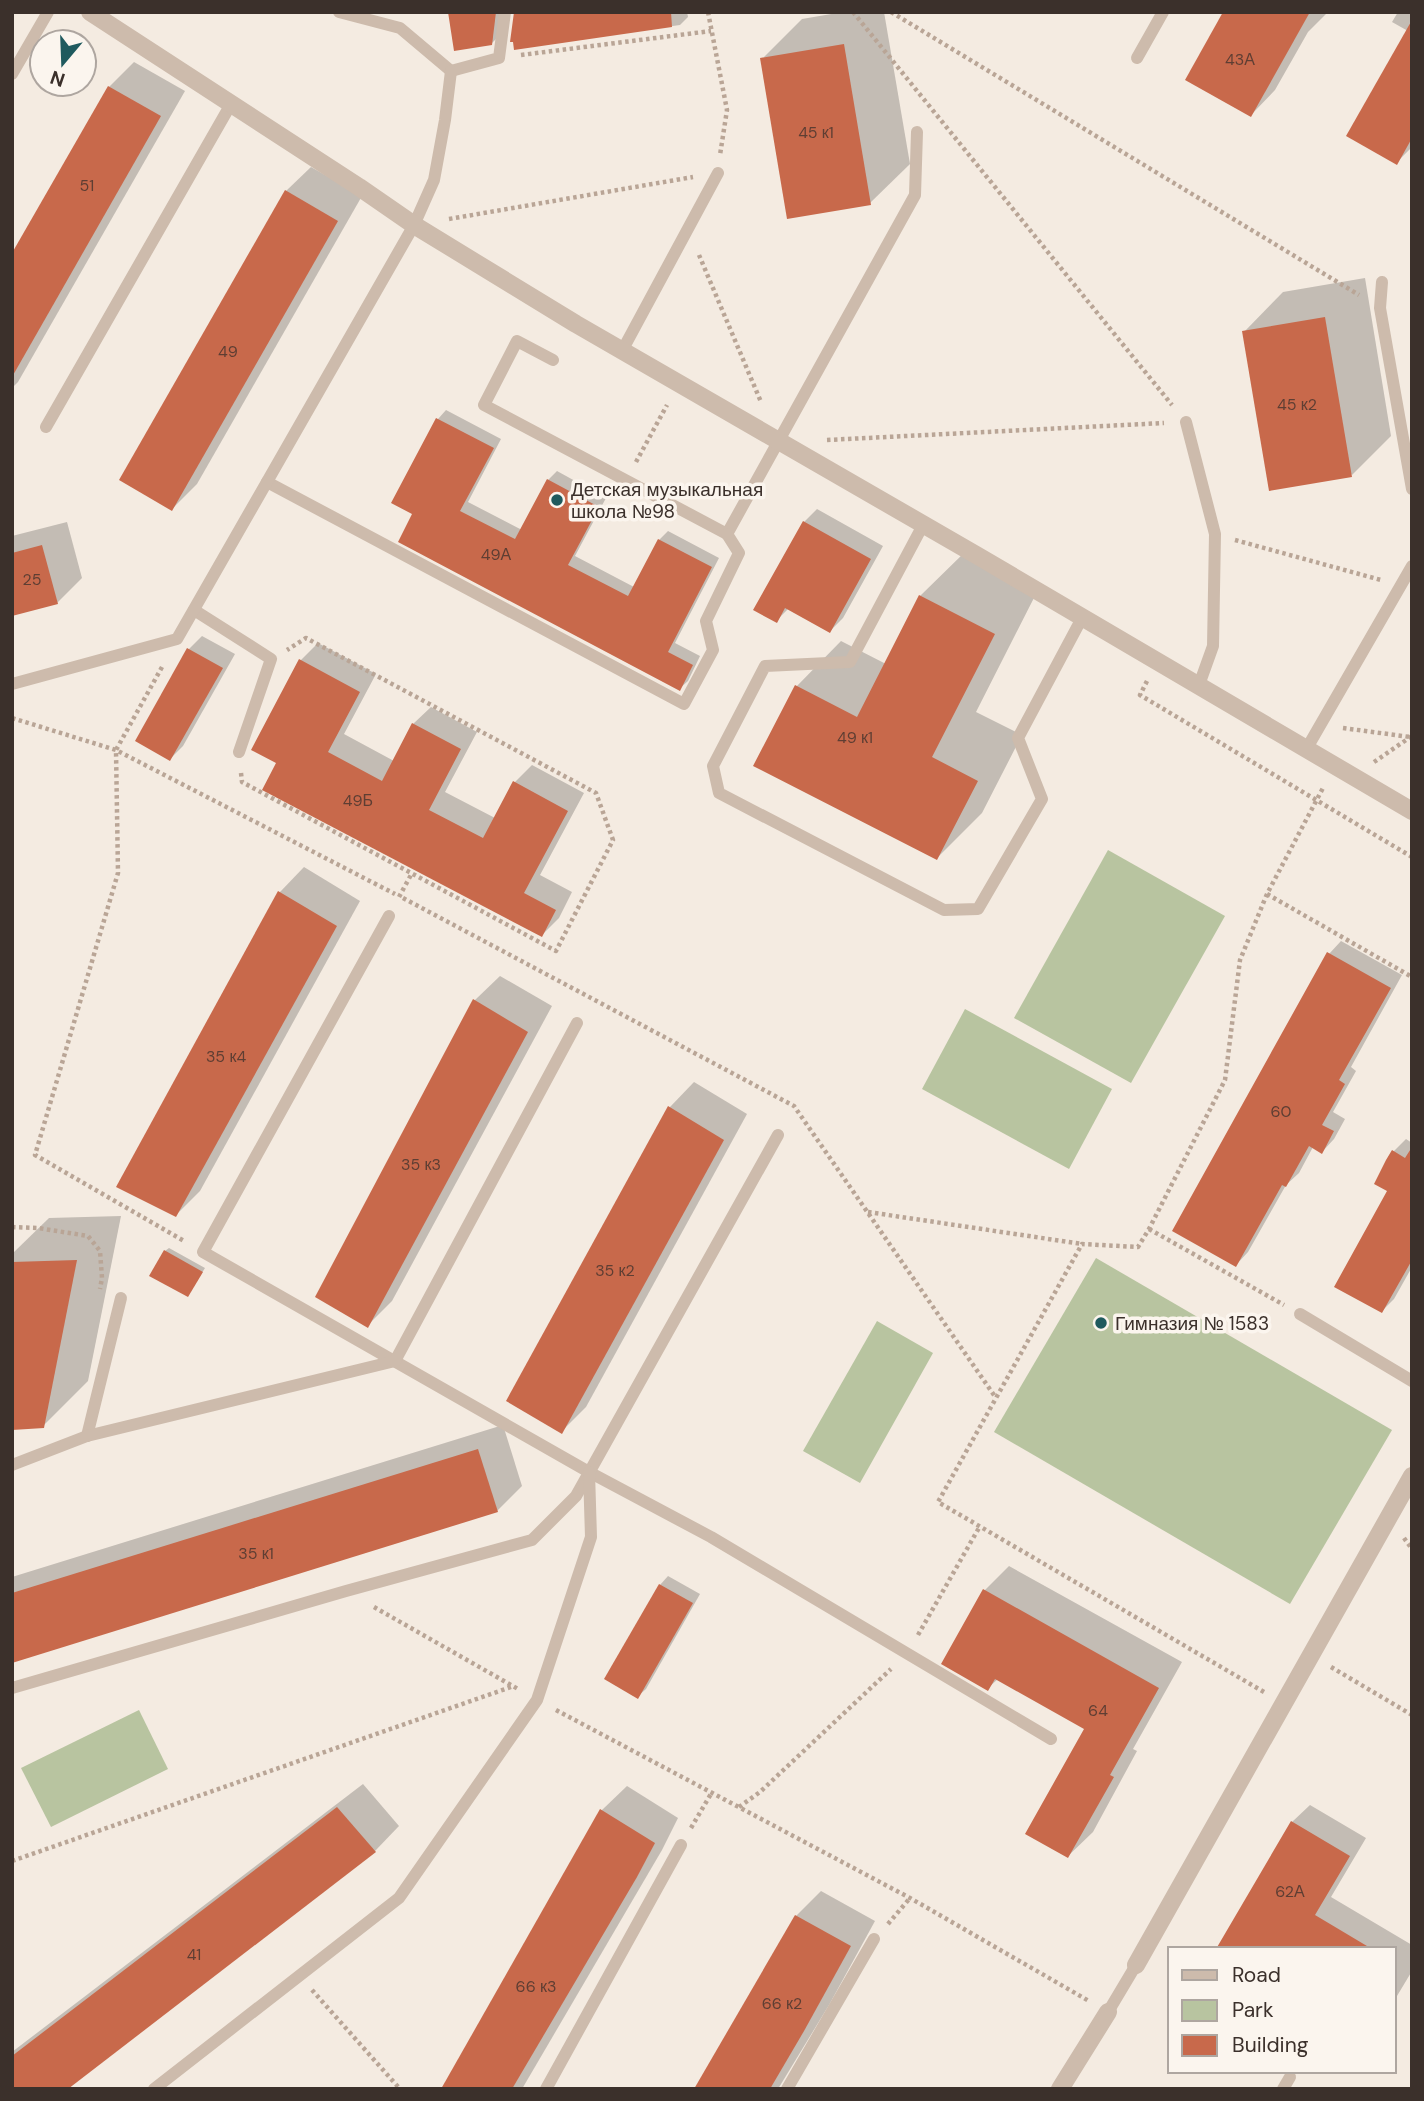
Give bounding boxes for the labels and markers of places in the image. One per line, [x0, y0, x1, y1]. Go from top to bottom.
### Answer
place label: Детская музыкальная школа №98 [571, 477, 763, 524]
marker: Детская музыкальная школа №98 [549, 492, 565, 508]
place label: Гимназия № 1583 [1115, 1311, 1269, 1336]
marker: Гимназия № 1583 [1093, 1315, 1109, 1331]

